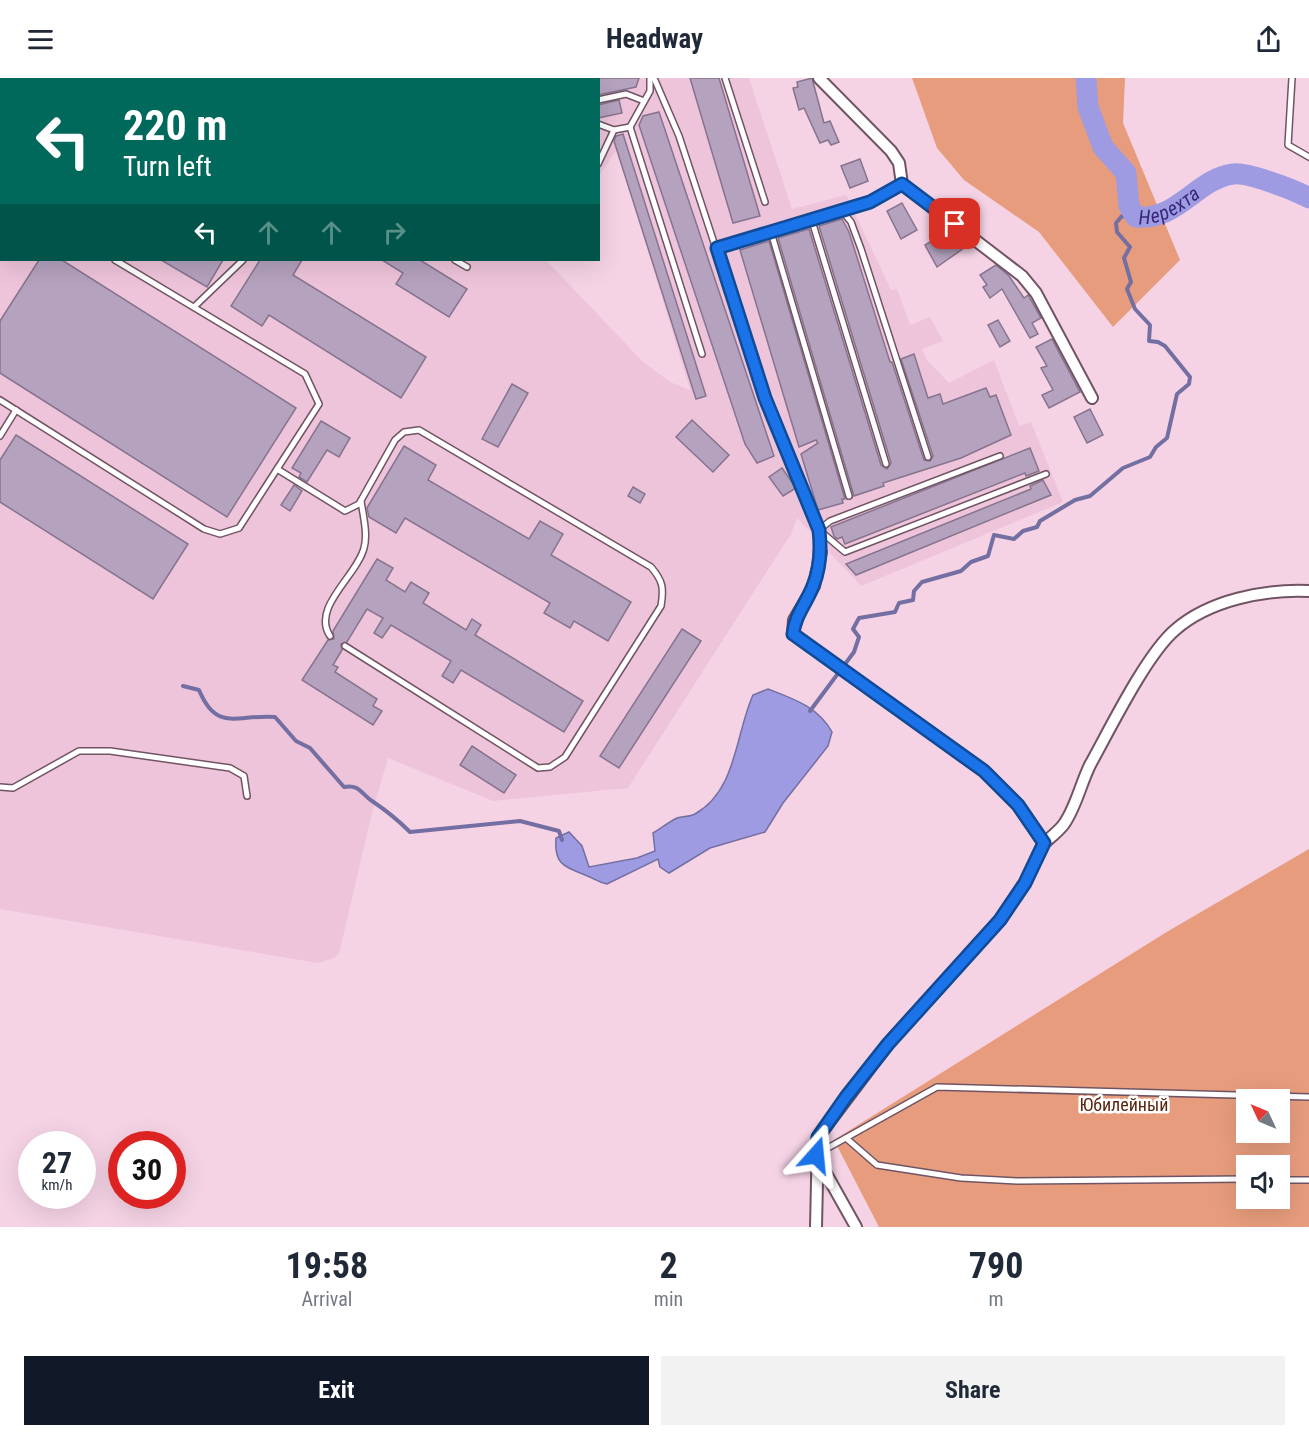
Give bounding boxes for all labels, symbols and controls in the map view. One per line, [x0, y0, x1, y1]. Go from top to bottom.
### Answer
icon: menu [24, 23, 57, 56]
text: Headway [606, 23, 703, 55]
icon: share [1252, 23, 1285, 56]
text: 220 m [123, 101, 228, 150]
icon: left [24, 102, 102, 180]
text: Turn left [123, 151, 212, 183]
water label: Нерехта [1138, 181, 1204, 229]
pin [929, 198, 980, 249]
icon: arrive [938, 207, 971, 240]
icon: left [189, 216, 222, 249]
icon: ahead [252, 216, 285, 249]
icon: ahead [315, 216, 348, 249]
icon: right [378, 216, 411, 249]
north arrow [1236, 1089, 1290, 1143]
map controls [1236, 1089, 1290, 1209]
park label: Юбилейный [1080, 1094, 1168, 1115]
position arrow [784, 1123, 848, 1187]
speed limit sign: 30 [108, 1131, 186, 1209]
text: 27 [42, 1145, 72, 1180]
button: sound [1236, 1155, 1290, 1209]
text: km/h [42, 1176, 72, 1194]
text: 19:58 [286, 1245, 368, 1287]
text: 2 [659, 1245, 678, 1287]
text: 790 [969, 1245, 1023, 1287]
text: Arrival [301, 1287, 352, 1311]
text: min [654, 1287, 683, 1311]
text: m [989, 1287, 1004, 1311]
button: Exit [24, 1356, 649, 1425]
button: Share [661, 1356, 1285, 1425]

